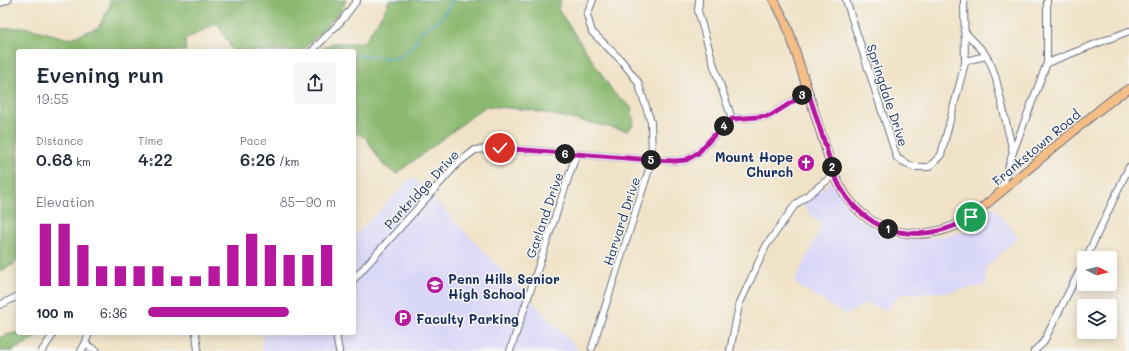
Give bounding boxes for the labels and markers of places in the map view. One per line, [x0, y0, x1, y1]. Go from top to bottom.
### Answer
pin: 3 [792, 85, 812, 105]
pin: 4 [714, 116, 734, 136]
pin [483, 131, 517, 165]
pin: 6 [555, 144, 575, 164]
place label: Mount Hope Church [715, 148, 793, 180]
pin: 5 [641, 150, 661, 170]
church icon: Mount Hope Church [796, 153, 816, 173]
pin: 2 [822, 157, 842, 177]
pin [954, 200, 988, 234]
pin: 1 [878, 219, 898, 239]
place label: Penn Hills Senior High School [448, 270, 560, 302]
school or university icon: Penn Hills Senior High School [425, 275, 445, 295]
parking icon: Faculty Parking [393, 308, 413, 328]
place label: Faculty Parking [416, 310, 519, 328]

